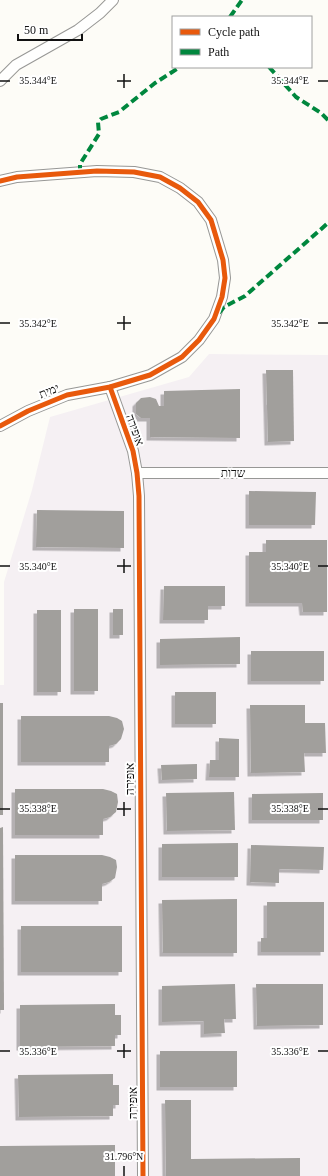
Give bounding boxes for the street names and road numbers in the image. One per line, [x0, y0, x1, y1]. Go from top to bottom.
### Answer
street label: ימית [37, 381, 61, 401]
street label: אופירה [123, 412, 147, 448]
street label: שדות [221, 466, 246, 480]
street label: אופירה [123, 763, 137, 795]
street label: אופירה [126, 1087, 140, 1119]

